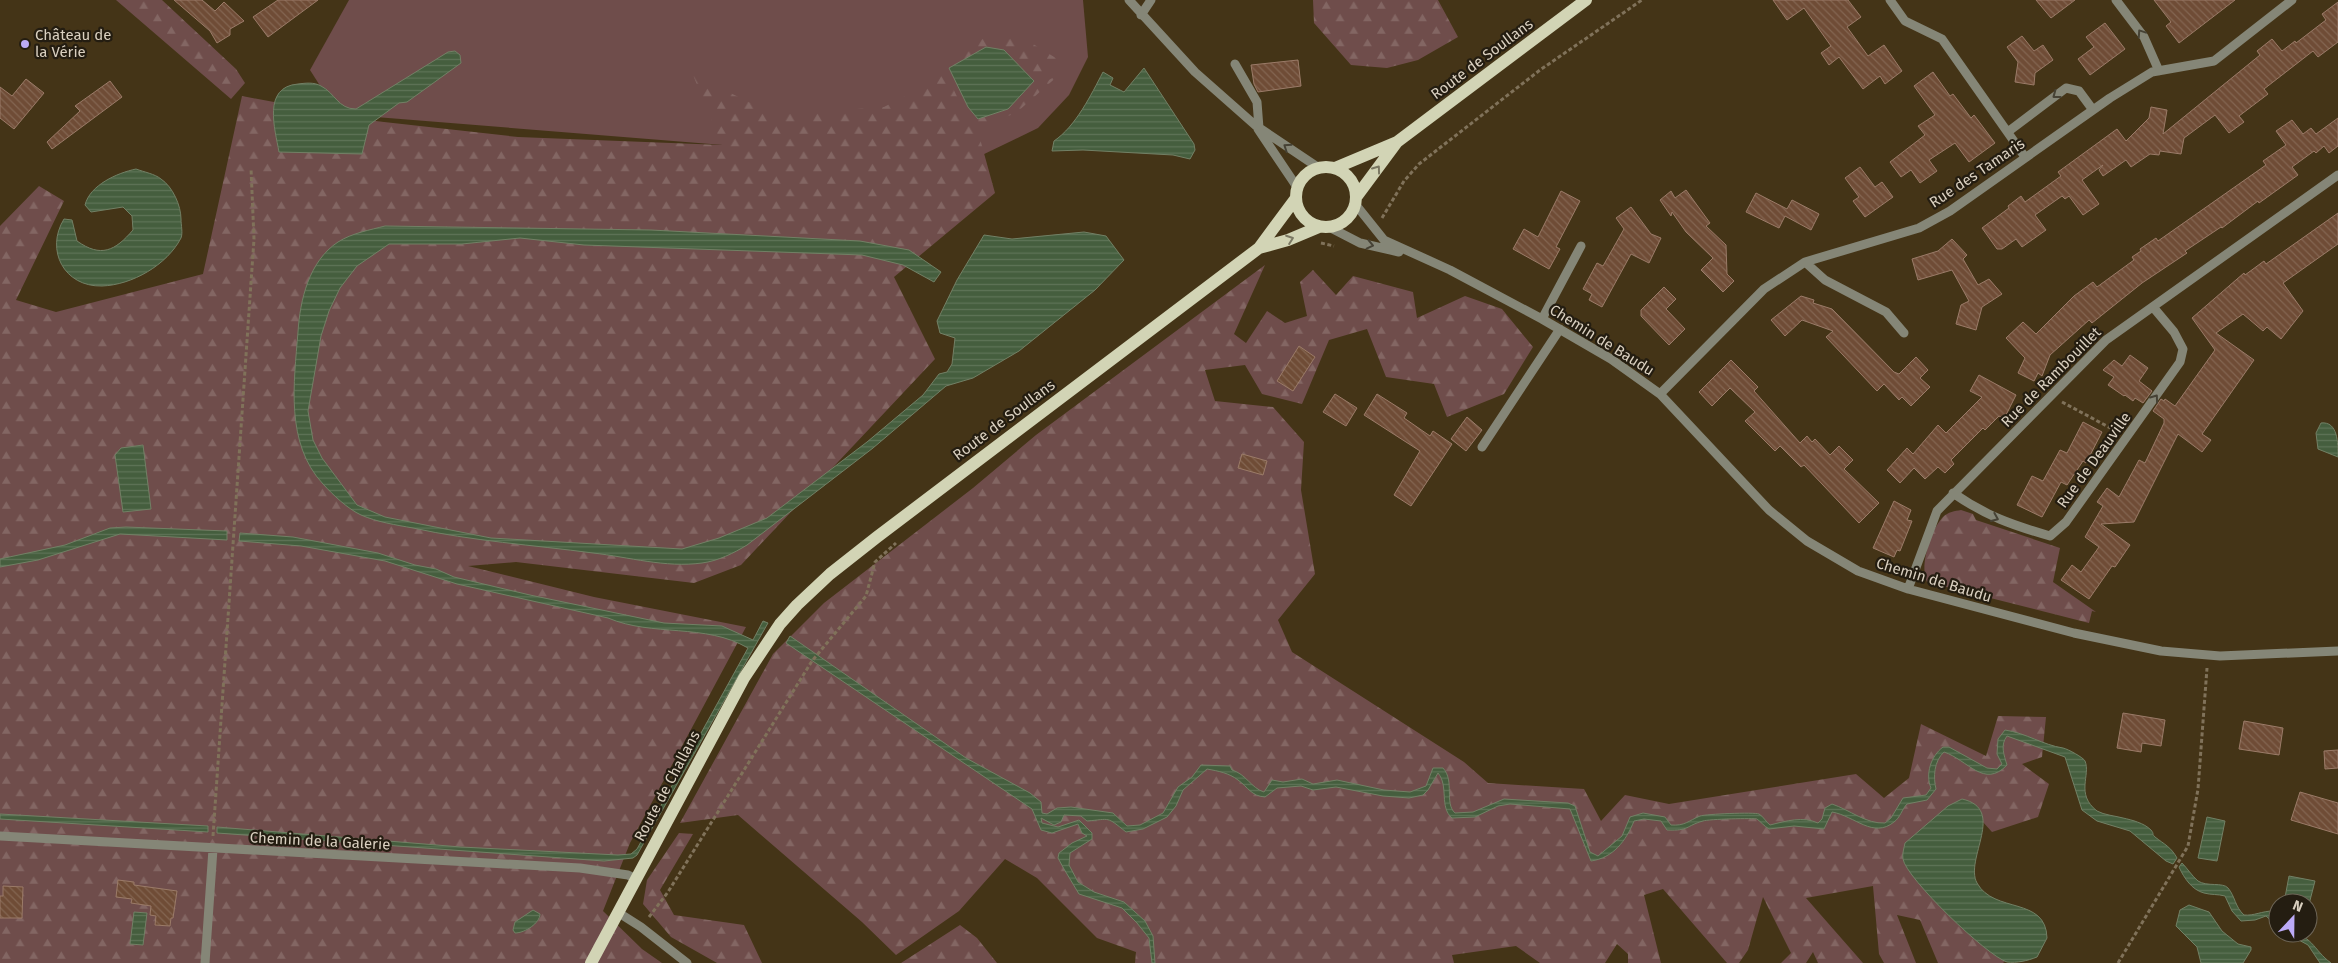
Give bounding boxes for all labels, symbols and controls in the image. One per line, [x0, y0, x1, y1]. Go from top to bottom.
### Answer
street label: Route de Soullans [1427, 15, 1537, 103]
place label: Château de la Vérie [35, 26, 111, 61]
one-way arrow [2138, 30, 2147, 39]
marker: Château de la Vérie [19, 38, 31, 50]
one-way arrow [2052, 89, 2062, 98]
street label: Rue des Tamaris [1926, 134, 2028, 212]
one-way arrow [1283, 143, 1292, 153]
one-way arrow [1371, 165, 1380, 175]
one-way arrow [1285, 235, 1293, 245]
one-way arrow [1366, 239, 1375, 250]
street label: Chemin de Baudu [1546, 301, 1658, 379]
street label: Rue de Rambouillet [1997, 323, 2105, 431]
street label: Route de Soullans [949, 376, 1059, 464]
one-way arrow [2149, 394, 2158, 404]
street label: Rue de Deauville [2053, 409, 2135, 511]
one-way arrow [1990, 511, 1999, 522]
street label: Chemin de Baudu [1874, 554, 1994, 606]
street label: Route de Challans [630, 728, 704, 844]
street label: Chemin de la Galerie [249, 828, 391, 854]
north arrow [2268, 893, 2318, 943]
text: N [2290, 897, 2305, 916]

